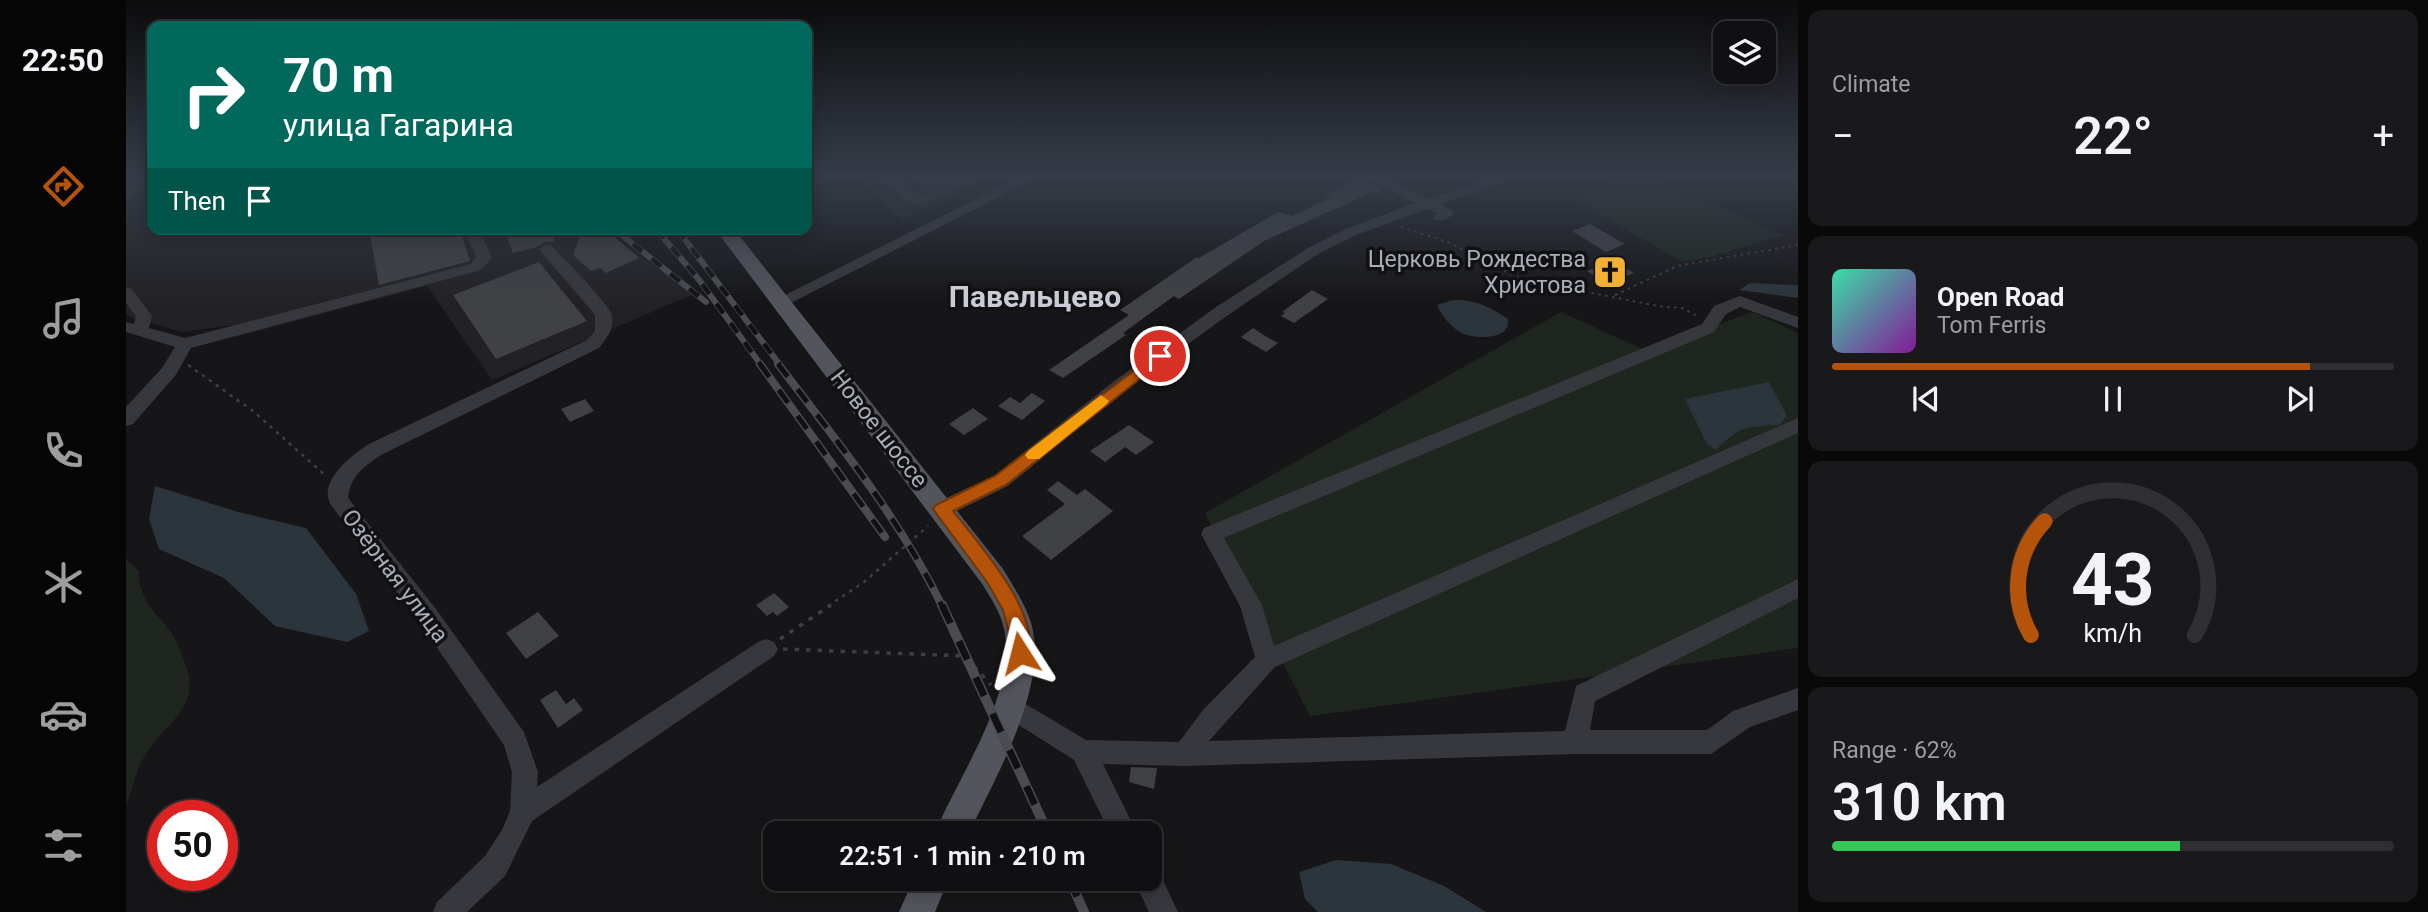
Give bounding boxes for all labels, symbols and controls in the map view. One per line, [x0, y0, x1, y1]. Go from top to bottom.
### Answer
map controls [1713, 21, 1776, 84]
button: layers [1713, 21, 1776, 84]
text: 22:50 [22, 41, 104, 79]
text: 70 m [283, 47, 394, 104]
icon: right [168, 49, 259, 140]
text: Climate [1832, 71, 1911, 98]
text: улица Гагарина [283, 106, 514, 144]
text: 22° [2073, 106, 2153, 167]
text: − [1832, 114, 1854, 158]
text: + [2372, 114, 2394, 158]
icon: directions [39, 162, 88, 211]
icon: arrive [240, 182, 278, 220]
text: Then [168, 186, 226, 216]
place label: Церковь Рождества Христова [1368, 246, 1586, 299]
church icon: Церковь Рождества Христова [1591, 253, 1629, 291]
district label: Павельцево [949, 279, 1121, 314]
text: Open Road [1937, 282, 2065, 312]
icon: music [39, 294, 88, 343]
text: Tom Ferris [1937, 312, 2046, 339]
pin [1130, 326, 1190, 386]
icon: arrive [1141, 337, 1179, 375]
street label: Новое шоссе [825, 365, 933, 493]
icon: previous [1907, 380, 1945, 418]
icon: pause [2094, 380, 2132, 418]
icon: next [2281, 380, 2319, 418]
icon: phone [39, 426, 88, 475]
street label: Озёрная улица [336, 504, 454, 648]
text: 43 [2071, 537, 2155, 623]
icon: climate [39, 558, 88, 607]
position arrow [983, 616, 1057, 690]
text: km/h [2084, 619, 2142, 648]
icon: car [39, 690, 88, 739]
text: Range · 62% [1832, 737, 1957, 764]
text: 310 km [1832, 772, 2007, 833]
speed limit sign: 50 [147, 800, 238, 891]
icon: filters [39, 821, 88, 870]
text: 22:51 · 1 min · 210 m [839, 841, 1086, 871]

